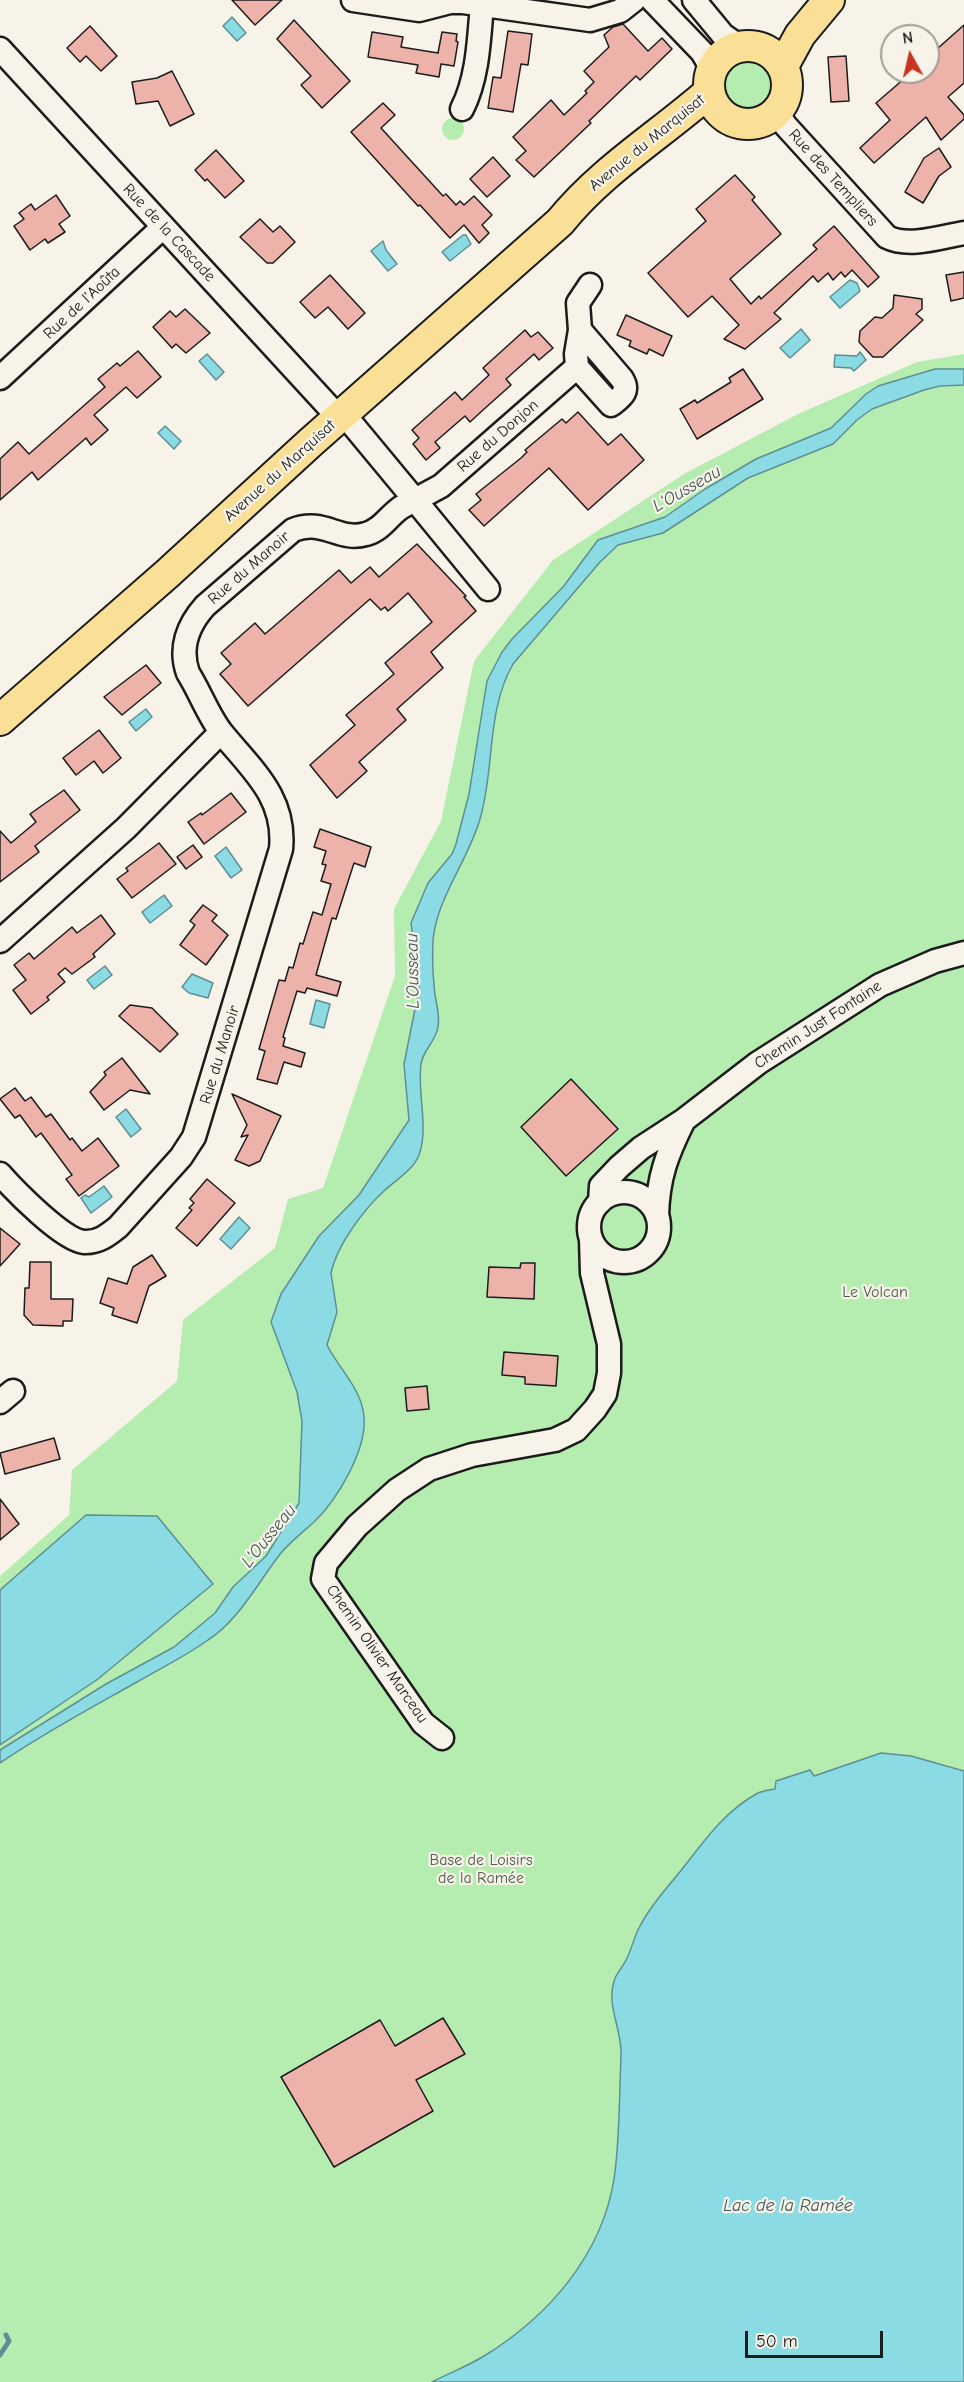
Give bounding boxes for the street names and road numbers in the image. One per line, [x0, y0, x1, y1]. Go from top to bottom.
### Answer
street label: Avenue du Marquisat [585, 90, 709, 196]
street label: Rue des Templiers [784, 125, 882, 231]
street label: Rue de la Cascade [119, 180, 219, 286]
street label: Rue de l'Aoûta [40, 263, 124, 343]
street label: Rue du Donjon [453, 395, 543, 477]
street label: Avenue du Marquisat [220, 416, 340, 526]
street label: Rue du Manoir [204, 527, 294, 609]
street label: Chemin Just Fontaine [751, 977, 885, 1073]
street label: Rue du Manoir [196, 1003, 244, 1107]
street label: Chemin Olivier Marceau [322, 1581, 432, 1727]

